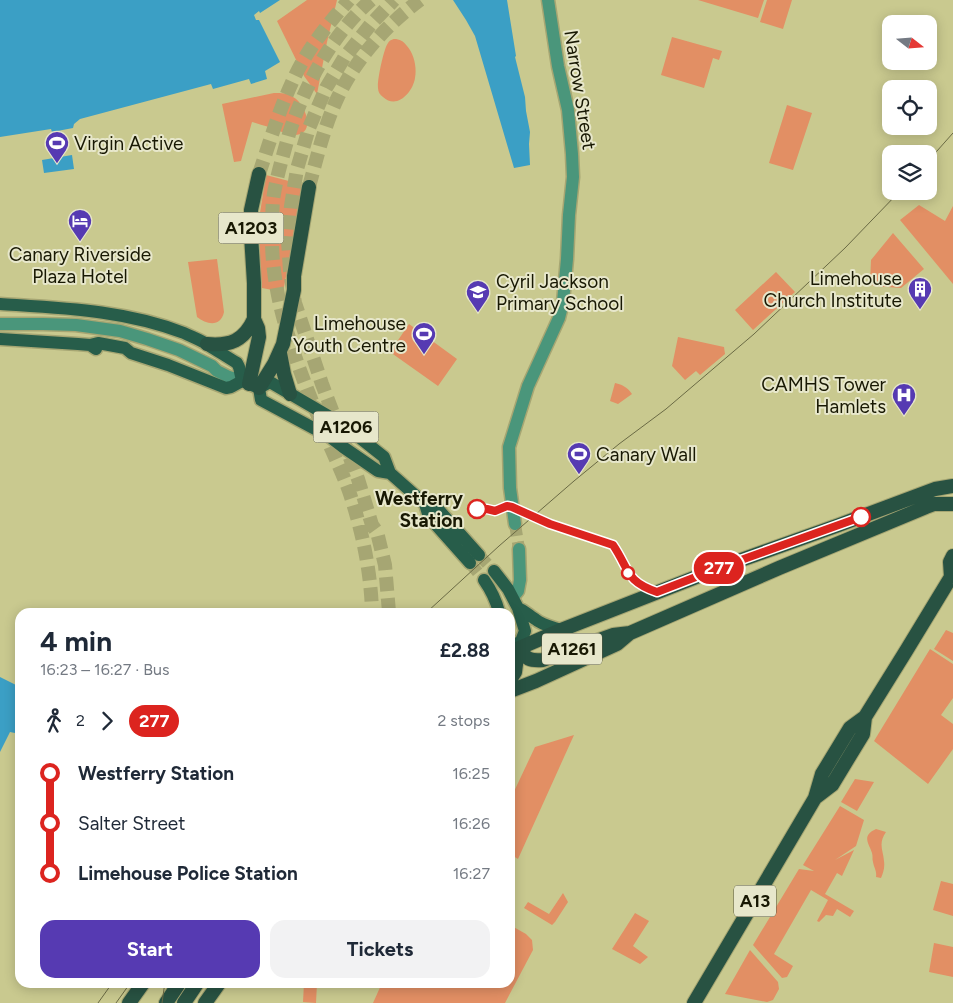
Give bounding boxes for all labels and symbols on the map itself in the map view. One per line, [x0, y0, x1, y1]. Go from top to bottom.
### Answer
north arrow [882, 15, 938, 70]
street label: Narrow Street [559, 29, 601, 151]
sports icon: Virgin Active [44, 130, 70, 164]
place label: Virgin Active [74, 132, 184, 155]
hotel icon: Canary Riverside Plaza Hotel [67, 208, 93, 242]
road number: A1203 [218, 212, 284, 244]
place label: Canary Riverside Plaza Hotel [9, 243, 151, 288]
place label: Limehouse Church Institute [764, 267, 902, 312]
place label: Cyril Jackson Primary School [496, 270, 624, 315]
building icon: Limehouse Church Institute [907, 276, 933, 310]
school or university icon: Cyril Jackson Primary School [465, 279, 491, 313]
place label: Limehouse Youth Centre [293, 312, 406, 357]
sports icon: Limehouse Youth Centre [411, 321, 437, 355]
place label: CAMHS Tower Hamlets [761, 373, 887, 418]
hospital icon: CAMHS Tower Hamlets [891, 382, 917, 416]
road number: A1206 [314, 412, 378, 442]
sports icon: Canary Wall [566, 441, 592, 475]
place label: Canary Wall [596, 443, 696, 466]
place label: Westferry Station [375, 487, 463, 532]
marker: Westferry Station [467, 499, 487, 519]
unlabelled marker [851, 507, 871, 527]
line badge: 277 [690, 552, 748, 584]
unlabelled marker [621, 566, 635, 580]
road number: A1261 [542, 634, 602, 664]
road number: A13 [734, 886, 776, 916]

